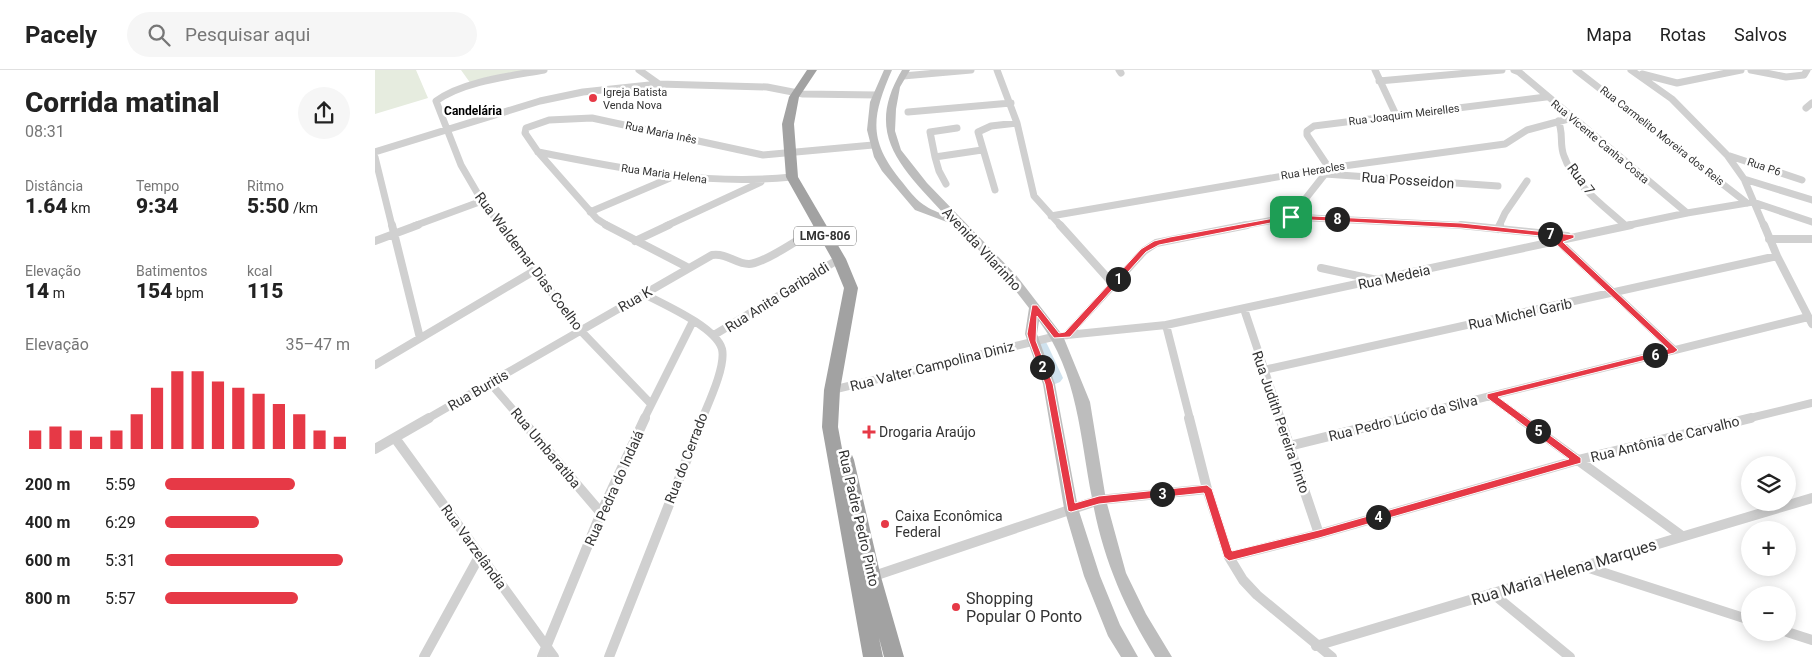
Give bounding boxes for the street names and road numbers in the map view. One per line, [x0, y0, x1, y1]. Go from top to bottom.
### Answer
street label: Rua Carmelito Moreira dos Reis [1597, 84, 1727, 189]
street label: Rua Vicente Canha Costa [1548, 97, 1652, 187]
street label: Rua Joaquim Meirelles [1348, 102, 1461, 128]
street label: Rua Maria Inês [624, 119, 698, 147]
street label: Rua P6 [1745, 155, 1783, 179]
street label: Rua Heracles [1280, 159, 1346, 182]
street label: Rua 7 [1564, 160, 1598, 198]
street label: Rua Maria Helena [620, 162, 708, 186]
street label: Rua Posseidon [1361, 169, 1455, 191]
street label: Rua Waldemar Dias Coelho [472, 189, 586, 333]
street label: Avenida Vilarinho [939, 204, 1025, 294]
road number: LMG-806 [794, 227, 856, 246]
street label: Rua Anita Garibaldi [722, 259, 832, 335]
street label: Rua Medeia [1356, 262, 1432, 292]
street label: Rua K [615, 283, 655, 315]
street label: Rua Michel Garib [1467, 295, 1573, 333]
street label: Rua Valter Campolina Diniz [848, 338, 1016, 394]
street label: Rua Judith Pereira Pinto [1249, 349, 1313, 495]
street label: Rua Buritis [445, 366, 511, 414]
street label: Rua Pedro Lúcio da Silva [1327, 392, 1479, 444]
street label: Rua Umbaratiba [508, 405, 584, 491]
street label: Rua do Cerrado [661, 410, 711, 506]
street label: Rua Antônia de Carvalho [1589, 413, 1741, 465]
street label: Rua Pedra do Indaiá [581, 428, 647, 548]
street label: Rua Padre Pedro Pinto [835, 448, 883, 588]
street label: Rua Varzelândia [438, 502, 510, 592]
street label: Rua Maria Helena Marques [1469, 535, 1659, 609]

